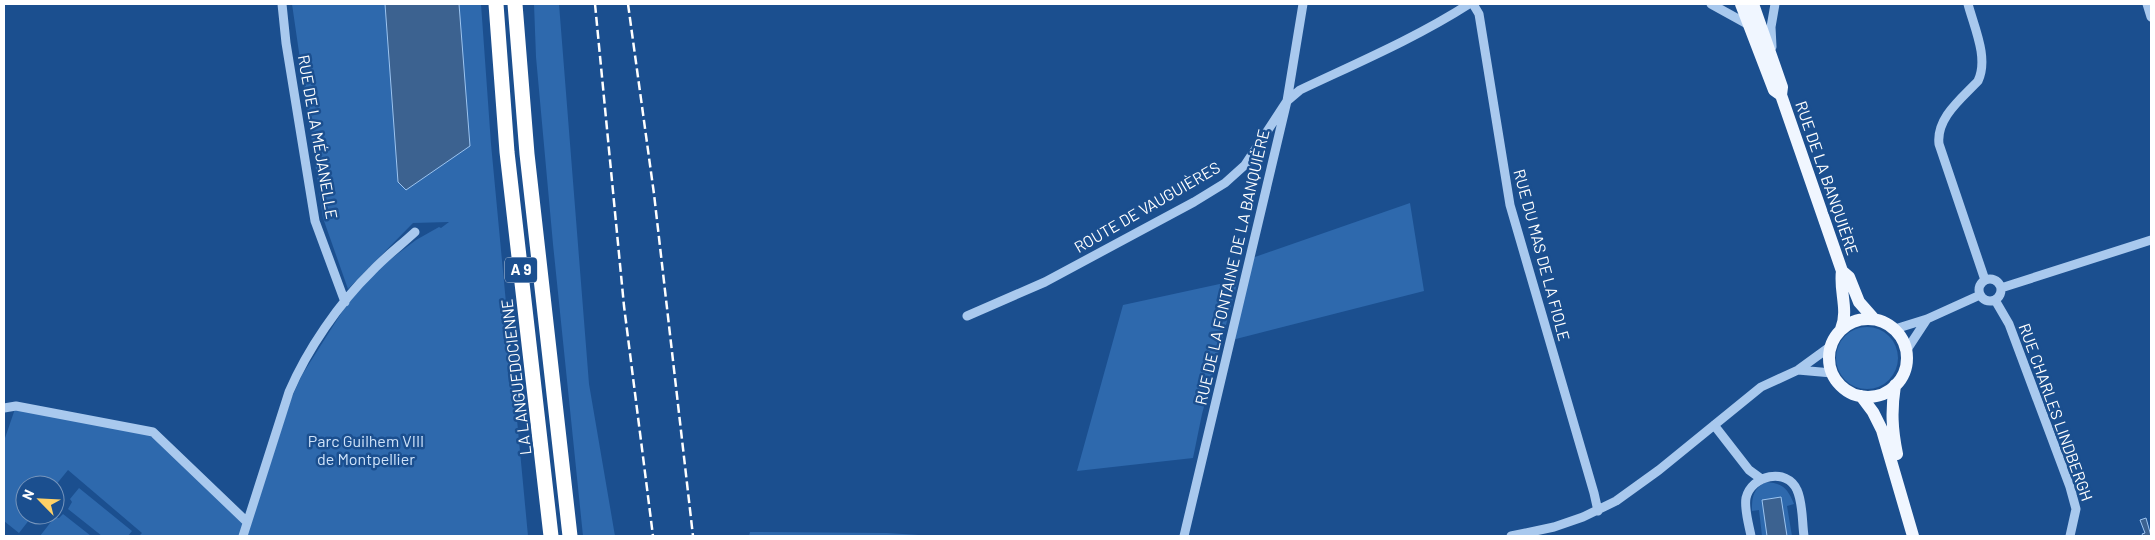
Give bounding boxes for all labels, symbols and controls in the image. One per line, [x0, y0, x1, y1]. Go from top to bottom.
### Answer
street label: RUE DE LA MÉJANELLE [295, 53, 342, 221]
street label: RUE DE LA BANQUIÈRE [1792, 98, 1863, 257]
street label: RUE DE LA FONTAINE DE LA BANQUIÈRE [1191, 127, 1273, 407]
street label: ROUTE DE VAUGUIÈRES [1070, 157, 1223, 256]
street label: RUE DU MAS DE LA FIOLE [1510, 167, 1575, 343]
road number: A 9 [505, 258, 537, 282]
street label: LA LANGUEDOCIENNE [497, 298, 535, 456]
street label: RUE CHARLES LINDBERGH [2015, 320, 2097, 503]
park label: Parc Guilhem VIII de Montpellier [308, 431, 424, 468]
north arrow [15, 475, 65, 525]
text: N [18, 487, 37, 502]

